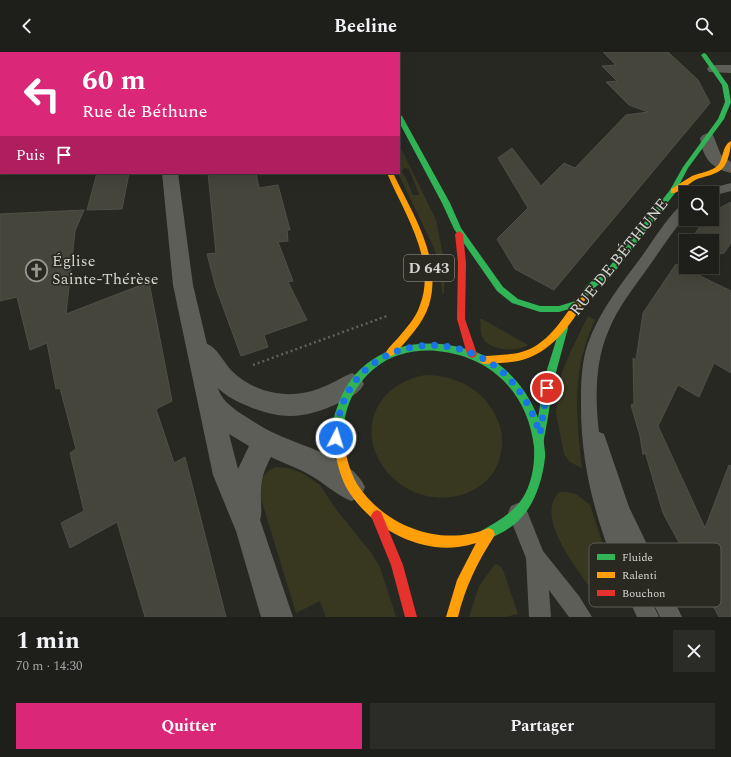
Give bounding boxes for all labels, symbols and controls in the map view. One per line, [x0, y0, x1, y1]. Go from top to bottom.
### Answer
text: Beeline [334, 13, 397, 40]
icon: back [16, 15, 38, 37]
icon: search [693, 15, 715, 37]
text: 60 m [82, 59, 146, 102]
icon: left [16, 68, 68, 120]
text: Rue de Béthune [82, 98, 207, 125]
text: Puis [16, 144, 45, 167]
icon: arrive [53, 144, 75, 166]
map controls [679, 186, 719, 274]
button: search [679, 186, 719, 226]
street label: RUE DE BÉTHUNE [564, 193, 674, 321]
button: layers [679, 234, 719, 274]
place label: Église Sainte-Thérèse [52, 249, 158, 291]
road number: D 643 [404, 255, 454, 281]
church icon: Église Sainte-Thérèse [23, 257, 49, 283]
pin [530, 371, 564, 405]
icon: arrive [536, 377, 558, 399]
position arrow [315, 417, 357, 459]
legend [589, 543, 721, 607]
text: Fluide [622, 549, 653, 566]
text: Ralenti [622, 567, 657, 584]
text: Bouchon [622, 585, 665, 602]
text: 1 min [16, 623, 80, 659]
button: close [673, 630, 715, 672]
text: 70 m · 14:30 [16, 656, 82, 676]
button: Quitter [16, 703, 362, 749]
button: Partager [370, 703, 715, 749]

